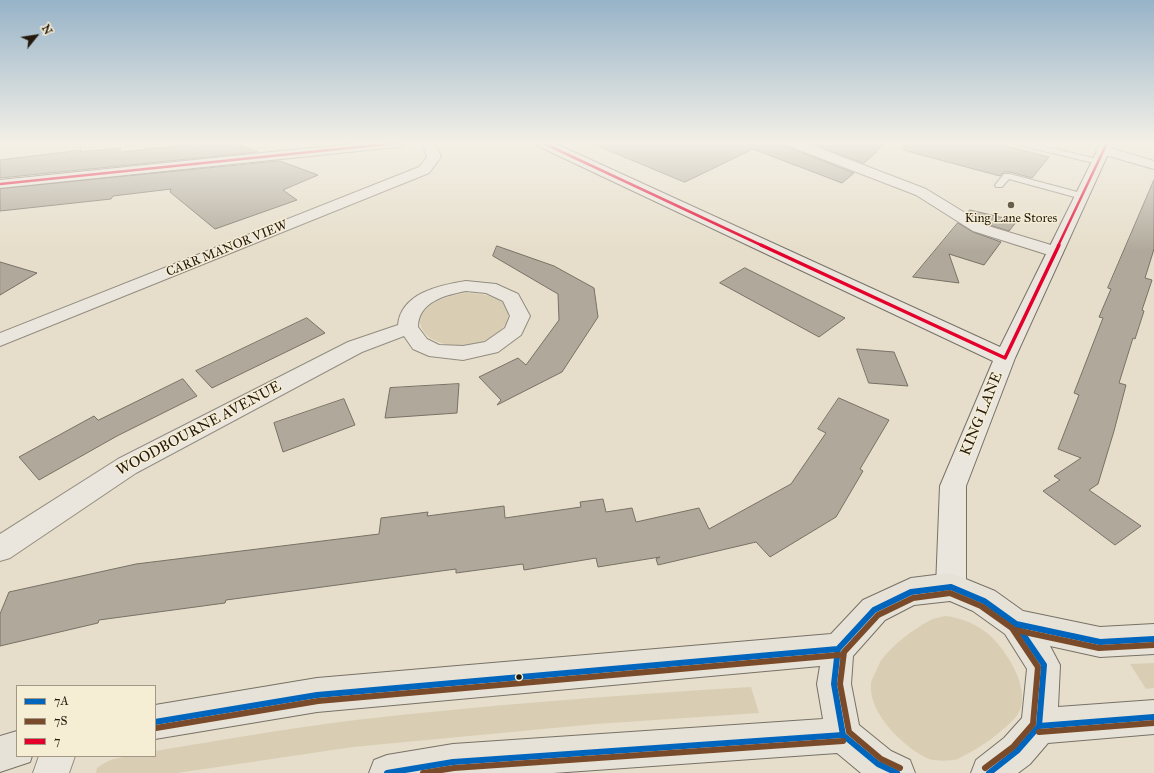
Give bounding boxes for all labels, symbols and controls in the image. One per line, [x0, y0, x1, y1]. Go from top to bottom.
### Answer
north arrow [16, 16, 56, 56]
text: N [39, 22, 55, 37]
marker: King Lane Stores [1006, 200, 1016, 210]
place label: King Lane Stores [965, 211, 1057, 227]
street label: CARR MANOR VIEW [164, 217, 290, 281]
street label: KING LANE [957, 369, 1007, 459]
street label: WOODBOURNE AVENUE [113, 378, 285, 480]
unlabelled marker [514, 672, 524, 682]
legend [16, 685, 156, 757]
text: 7A [54, 694, 68, 708]
text: 7S [54, 714, 67, 728]
text: 7 [54, 734, 60, 748]

